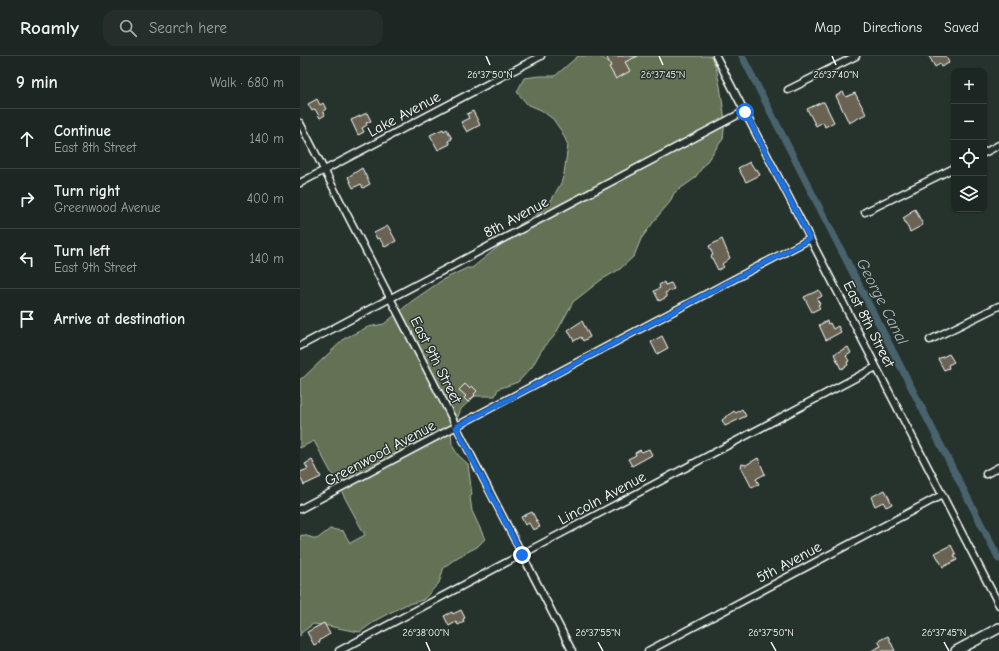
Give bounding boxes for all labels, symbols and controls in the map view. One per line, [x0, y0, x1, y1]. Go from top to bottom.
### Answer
search box [103, 10, 383, 46]
text: Roamly [20, 17, 79, 39]
icon: search [117, 17, 139, 39]
text: Search here [149, 19, 227, 37]
text: Map [814, 19, 841, 36]
text: Directions [863, 19, 922, 36]
text: Saved [944, 19, 979, 36]
map controls [951, 68, 987, 212]
button: + [951, 68, 987, 104]
text: 26°37'50"N [467, 69, 513, 81]
text: 26°37'45"N [641, 69, 685, 81]
text: 26°37'40"N [813, 69, 859, 81]
text: 9 min [16, 73, 58, 92]
text: Walk · 680 m [210, 75, 284, 90]
street label: Lake Avenue [364, 87, 444, 141]
route start [736, 103, 754, 121]
button: − [951, 104, 987, 140]
text: Continue [54, 122, 111, 140]
icon: ahead [16, 128, 38, 150]
text: 140 m [250, 131, 284, 146]
text: East 8th Street [54, 140, 136, 155]
button: locate [951, 140, 987, 176]
button: layers [951, 176, 987, 212]
text: Turn right [54, 182, 120, 200]
icon: right [16, 188, 38, 210]
text: 400 m [247, 191, 284, 206]
street label: 8th Avenue [481, 192, 552, 242]
text: Greenwood Avenue [54, 200, 161, 215]
text: Turn left [54, 242, 110, 260]
icon: left [16, 248, 38, 270]
text: 140 m [250, 251, 284, 266]
water label: George Canal [853, 255, 912, 348]
text: East 9th Street [54, 260, 137, 275]
street label: East 8th Street [839, 278, 899, 371]
icon: arrive [16, 308, 38, 330]
text: Arrive at destination [54, 310, 185, 328]
street label: East 9th Street [406, 314, 466, 407]
street label: Greenwood Avenue [321, 416, 439, 490]
street label: Lincoln Avenue [555, 467, 649, 529]
street label: 5th Avenue [753, 537, 825, 587]
route end [513, 546, 531, 564]
text: 26°38'00"N [403, 627, 449, 639]
text: 26°37'55"N [575, 627, 621, 639]
text: 26°37'50"N [748, 627, 794, 639]
text: 26°37'45"N [922, 627, 966, 639]

